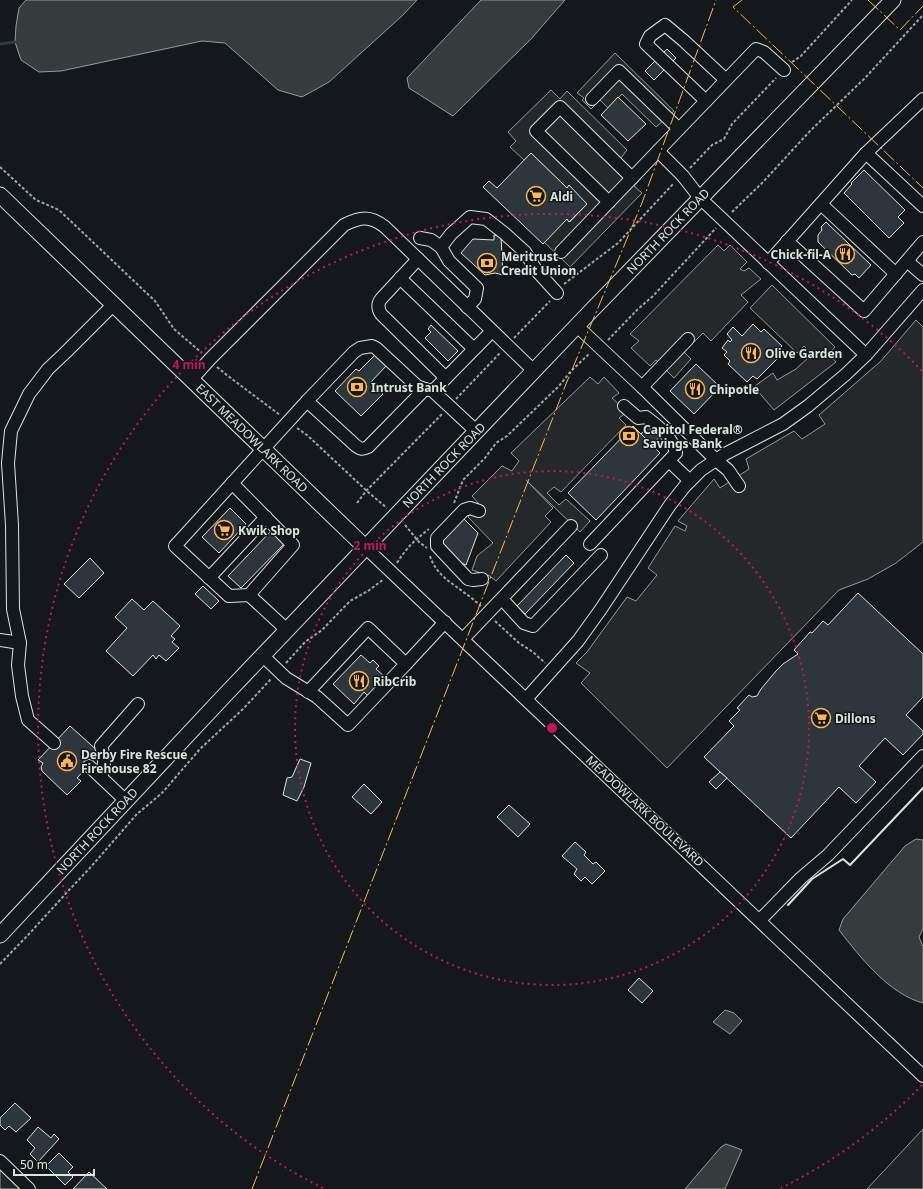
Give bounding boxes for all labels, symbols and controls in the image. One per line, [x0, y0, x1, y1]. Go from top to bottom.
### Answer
street label: NORTH ROCK ROAD [623, 184, 713, 277]
supermarket icon: Aldi [525, 185, 547, 207]
place label: Aldi [550, 188, 573, 205]
restaurant icon: Chick-fil-A [834, 243, 856, 265]
place label: Chick-fil-A [770, 246, 832, 263]
place label: Meritrust Credit Union [501, 248, 576, 279]
bank icon: Meritrust Credit Union [476, 252, 498, 274]
restaurant icon: Olive Garden [740, 342, 762, 364]
place label: Olive Garden [765, 345, 842, 362]
text: 4 min [172, 356, 206, 373]
bank icon: Intrust Bank [346, 376, 368, 398]
restaurant icon: Chipotle [684, 378, 706, 400]
place label: Intrust Bank [371, 379, 447, 396]
street label: EAST MEADOWLARK ROAD [192, 380, 312, 496]
place label: Chipotle [709, 381, 759, 398]
street label: NORTH ROCK ROAD [399, 418, 489, 511]
place label: Capitol Federal® Savings Bank [643, 421, 743, 452]
bank icon: Capitol Federal® Savings Bank [618, 425, 640, 447]
supermarket icon: Kwik Shop [213, 519, 235, 541]
place label: Kwik Shop [238, 522, 300, 539]
text: 2 min [353, 537, 387, 554]
restaurant icon: RibCrib [348, 670, 370, 692]
place label: RibCrib [373, 673, 417, 690]
supermarket icon: Dillons [810, 707, 832, 729]
place label: Dillons [835, 710, 876, 727]
centre of rings [545, 721, 559, 735]
place label: Derby Fire Rescue Firehouse 82 [81, 746, 187, 777]
public building icon: Derby Fire Rescue Firehouse 82 [56, 750, 78, 772]
street label: MEADOWLARK BOULEVARD [582, 752, 708, 871]
street label: NORTH ROCK ROAD [52, 784, 142, 878]
scale bar [14, 1151, 94, 1177]
text: 50 m [20, 1156, 48, 1173]

